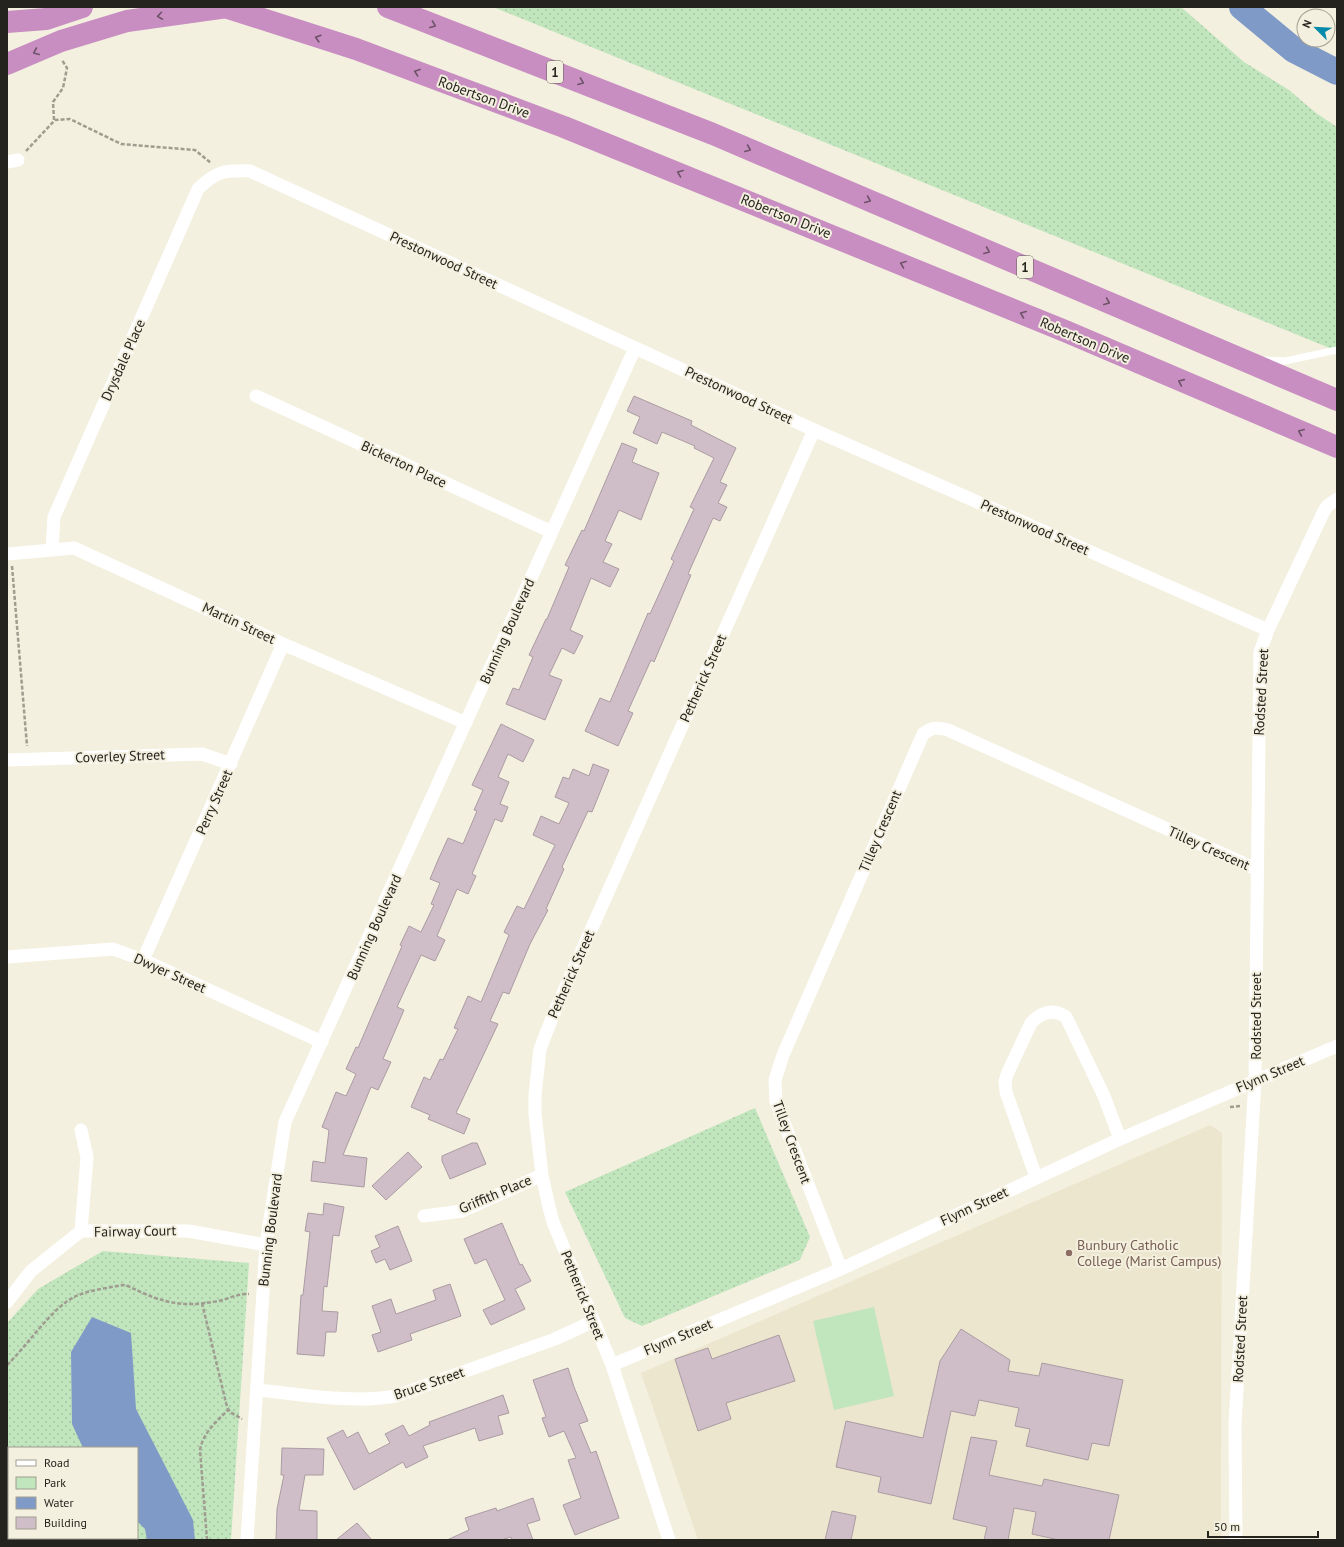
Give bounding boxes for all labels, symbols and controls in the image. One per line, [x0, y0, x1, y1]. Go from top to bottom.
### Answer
north arrow [1296, 8, 1336, 48]
one-way arrow [157, 11, 163, 20]
text: N [1299, 18, 1315, 30]
one-way arrow [430, 20, 437, 28]
one-way arrow [315, 34, 322, 42]
one-way arrow [32, 47, 39, 55]
road number: 1 [547, 61, 563, 83]
one-way arrow [413, 68, 420, 76]
street label: Robertson Drive [436, 72, 532, 122]
one-way arrow [577, 78, 584, 86]
one-way arrow [744, 144, 752, 152]
one-way arrow [677, 170, 684, 178]
street label: Robertson Drive [738, 190, 834, 242]
one-way arrow [863, 195, 871, 203]
street label: Prestonwood Street [387, 227, 501, 293]
one-way arrow [983, 246, 991, 254]
road number: 1 [1017, 256, 1033, 278]
one-way arrow [900, 261, 907, 269]
one-way arrow [1103, 298, 1110, 306]
one-way arrow [1020, 310, 1027, 318]
street label: Robertson Drive [1037, 313, 1133, 367]
street label: Drysdale Place [97, 316, 149, 404]
street label: Prestonwood Street [682, 362, 796, 428]
one-way arrow [1178, 378, 1185, 386]
one-way arrow [1298, 429, 1305, 437]
street label: Bickerton Place [358, 436, 450, 492]
street label: Prestonwood Street [978, 495, 1092, 559]
street label: Bunning Boulevard [476, 575, 538, 687]
street label: Martin Street [199, 598, 279, 648]
street label: Petherick Street [676, 631, 731, 725]
street label: Rodsted Street [1250, 648, 1272, 736]
street label: Coverley Street [75, 745, 165, 767]
street label: Perry Street [192, 766, 236, 837]
street label: Tilley Crescent [855, 787, 905, 875]
street label: Tilley Crescent [1165, 822, 1253, 874]
street label: Bunning Boulevard [343, 871, 405, 983]
street label: Petherick Street [544, 927, 599, 1021]
street label: Dwyer Street [131, 949, 209, 997]
street label: Rodsted Street [1247, 972, 1265, 1060]
street label: Flynn Street [1233, 1051, 1307, 1096]
street label: Tilley Crescent [769, 1098, 815, 1186]
street label: Griffith Place [456, 1171, 534, 1217]
street label: Bunning Boulevard [254, 1172, 286, 1288]
street label: Flynn Street [937, 1182, 1011, 1230]
street label: Fairway Court [94, 1221, 176, 1241]
place label: Bunbury Catholic College (Marist Campus) [1077, 1236, 1221, 1270]
street label: Petherick Street [557, 1248, 609, 1342]
marker: Bunbury Catholic College (Marist Campus) [1064, 1248, 1074, 1258]
street label: Rodsted Street [1229, 1295, 1251, 1383]
street label: Flynn Street [641, 1314, 715, 1359]
street label: Bruce Street [392, 1363, 467, 1403]
legend [8, 1447, 138, 1539]
text: Road [44, 1455, 69, 1470]
text: Park [44, 1475, 66, 1490]
text: Water [44, 1495, 74, 1510]
scale bar [1208, 1513, 1318, 1539]
text: Building [44, 1515, 87, 1530]
text: 50 m [1214, 1519, 1240, 1534]

